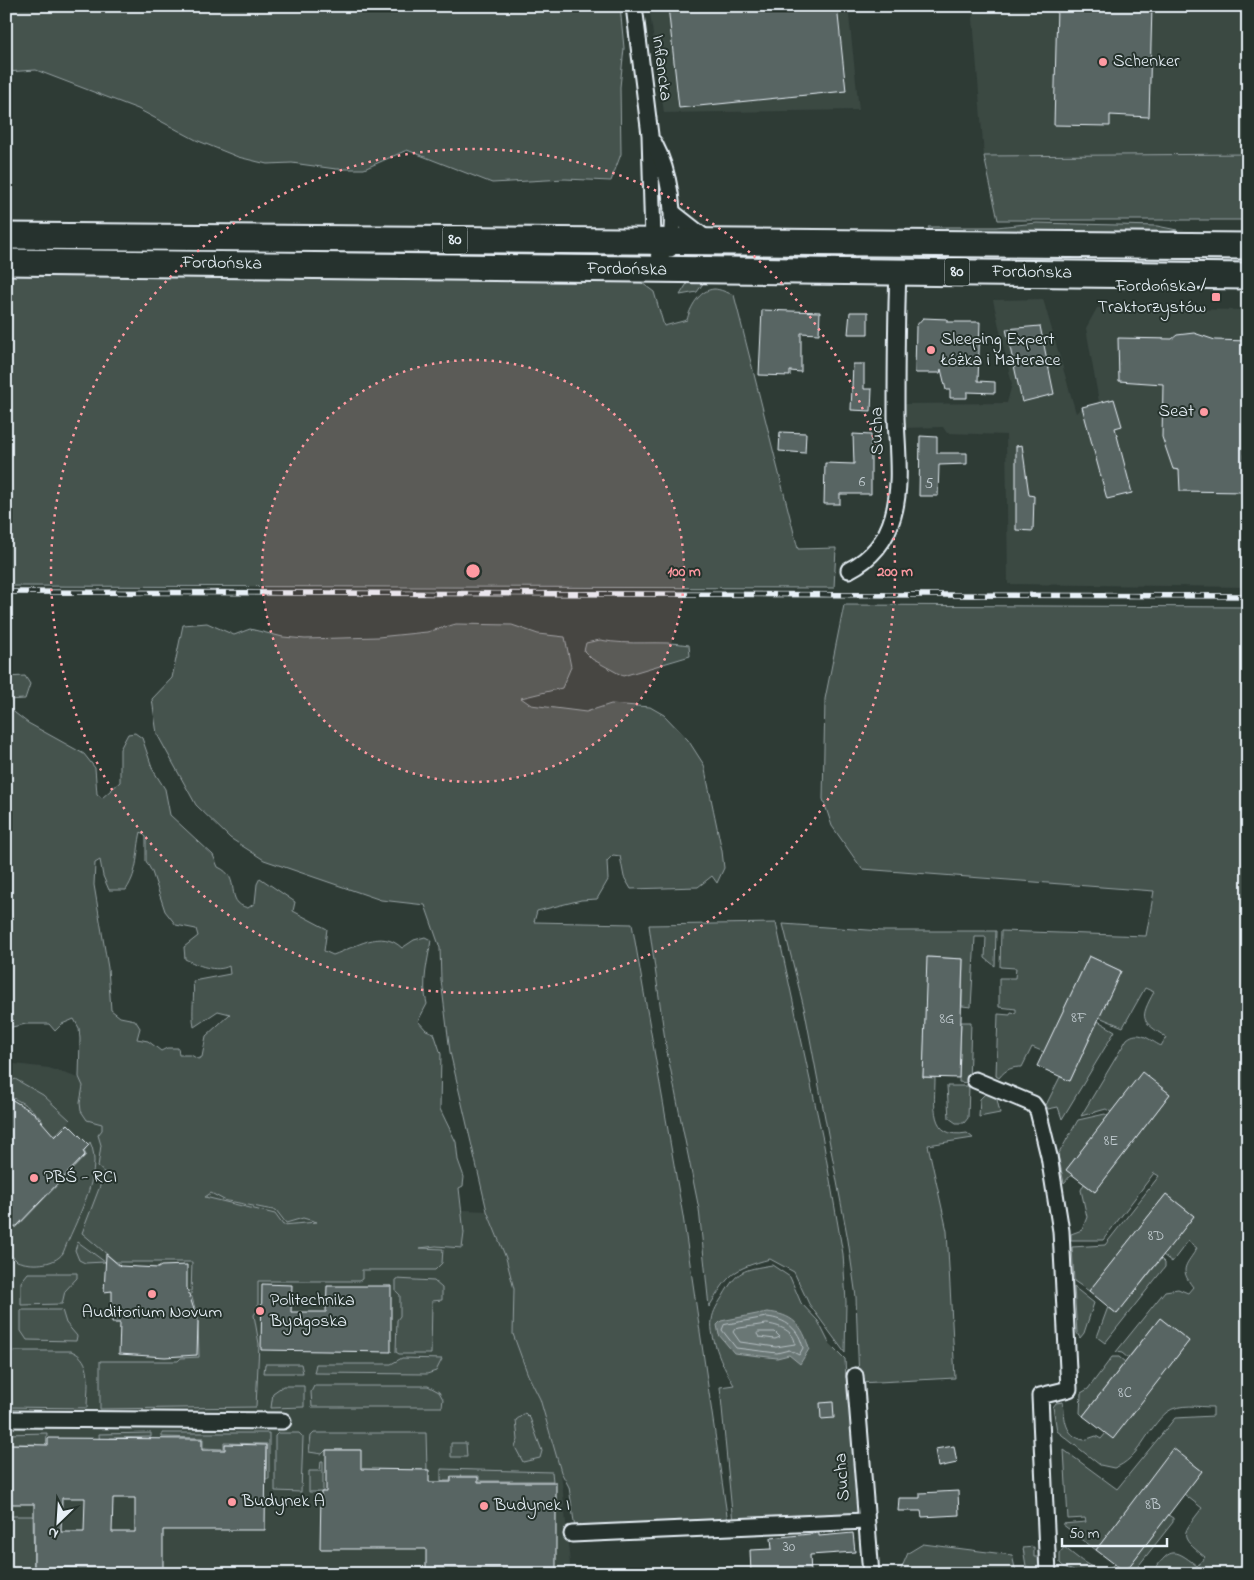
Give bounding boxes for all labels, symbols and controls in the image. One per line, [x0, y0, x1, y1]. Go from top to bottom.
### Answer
street label: Inflancka [644, 33, 678, 103]
place label: Schenker [1113, 49, 1180, 75]
marker: Schenker [1097, 56, 1109, 68]
road number: 80 [442, 226, 468, 254]
street label: Fordońska [181, 250, 262, 278]
street label: Fordońska [586, 256, 667, 284]
road number: 80 [944, 258, 970, 286]
street label: Fordońska [991, 259, 1072, 287]
place label: Fordońska / Traktorzystów [1098, 274, 1206, 321]
marker: Fordońska / Traktorzystów [1210, 291, 1222, 303]
place label: Sleeping Expert Łóżka i Materace [940, 327, 1061, 374]
marker: Sleeping Expert Łóżka i Materace [925, 344, 937, 356]
place label: Seat [1159, 399, 1194, 425]
marker: Seat [1198, 406, 1210, 418]
street label: Sucha [865, 407, 891, 455]
house number: 6 [859, 471, 866, 493]
house number: 5 [925, 473, 934, 495]
text: 100 m [667, 561, 701, 583]
text: 200 m [876, 561, 913, 583]
centre of rings [464, 562, 482, 580]
house number: 8F [1071, 1007, 1087, 1029]
house number: 8G [939, 1008, 955, 1030]
house number: 8E [1104, 1130, 1118, 1152]
place label: PBŚ - RCI [44, 1165, 117, 1191]
marker: PBŚ - RCI [28, 1172, 40, 1184]
house number: 8D [1148, 1225, 1164, 1247]
marker: Auditorium Novum [146, 1288, 158, 1300]
place label: Politechnika Bydgoska [269, 1288, 355, 1336]
place label: Auditorium Novum [82, 1300, 222, 1326]
marker: Politechnika Bydgoska [254, 1305, 266, 1317]
house number: 8C [1118, 1382, 1132, 1404]
street label: Sucha [828, 1452, 858, 1502]
place label: Budynek A [241, 1489, 325, 1515]
place label: Budynek I [493, 1493, 570, 1519]
house number: 8B [1145, 1494, 1161, 1516]
marker: Budynek A [226, 1496, 238, 1508]
north arrow [32, 1498, 82, 1548]
marker: Budynek I [478, 1500, 490, 1512]
scale bar [1062, 1515, 1166, 1547]
text: N [44, 1521, 62, 1544]
text: 50 m [1069, 1523, 1100, 1545]
house number: 30 [783, 1536, 796, 1558]

